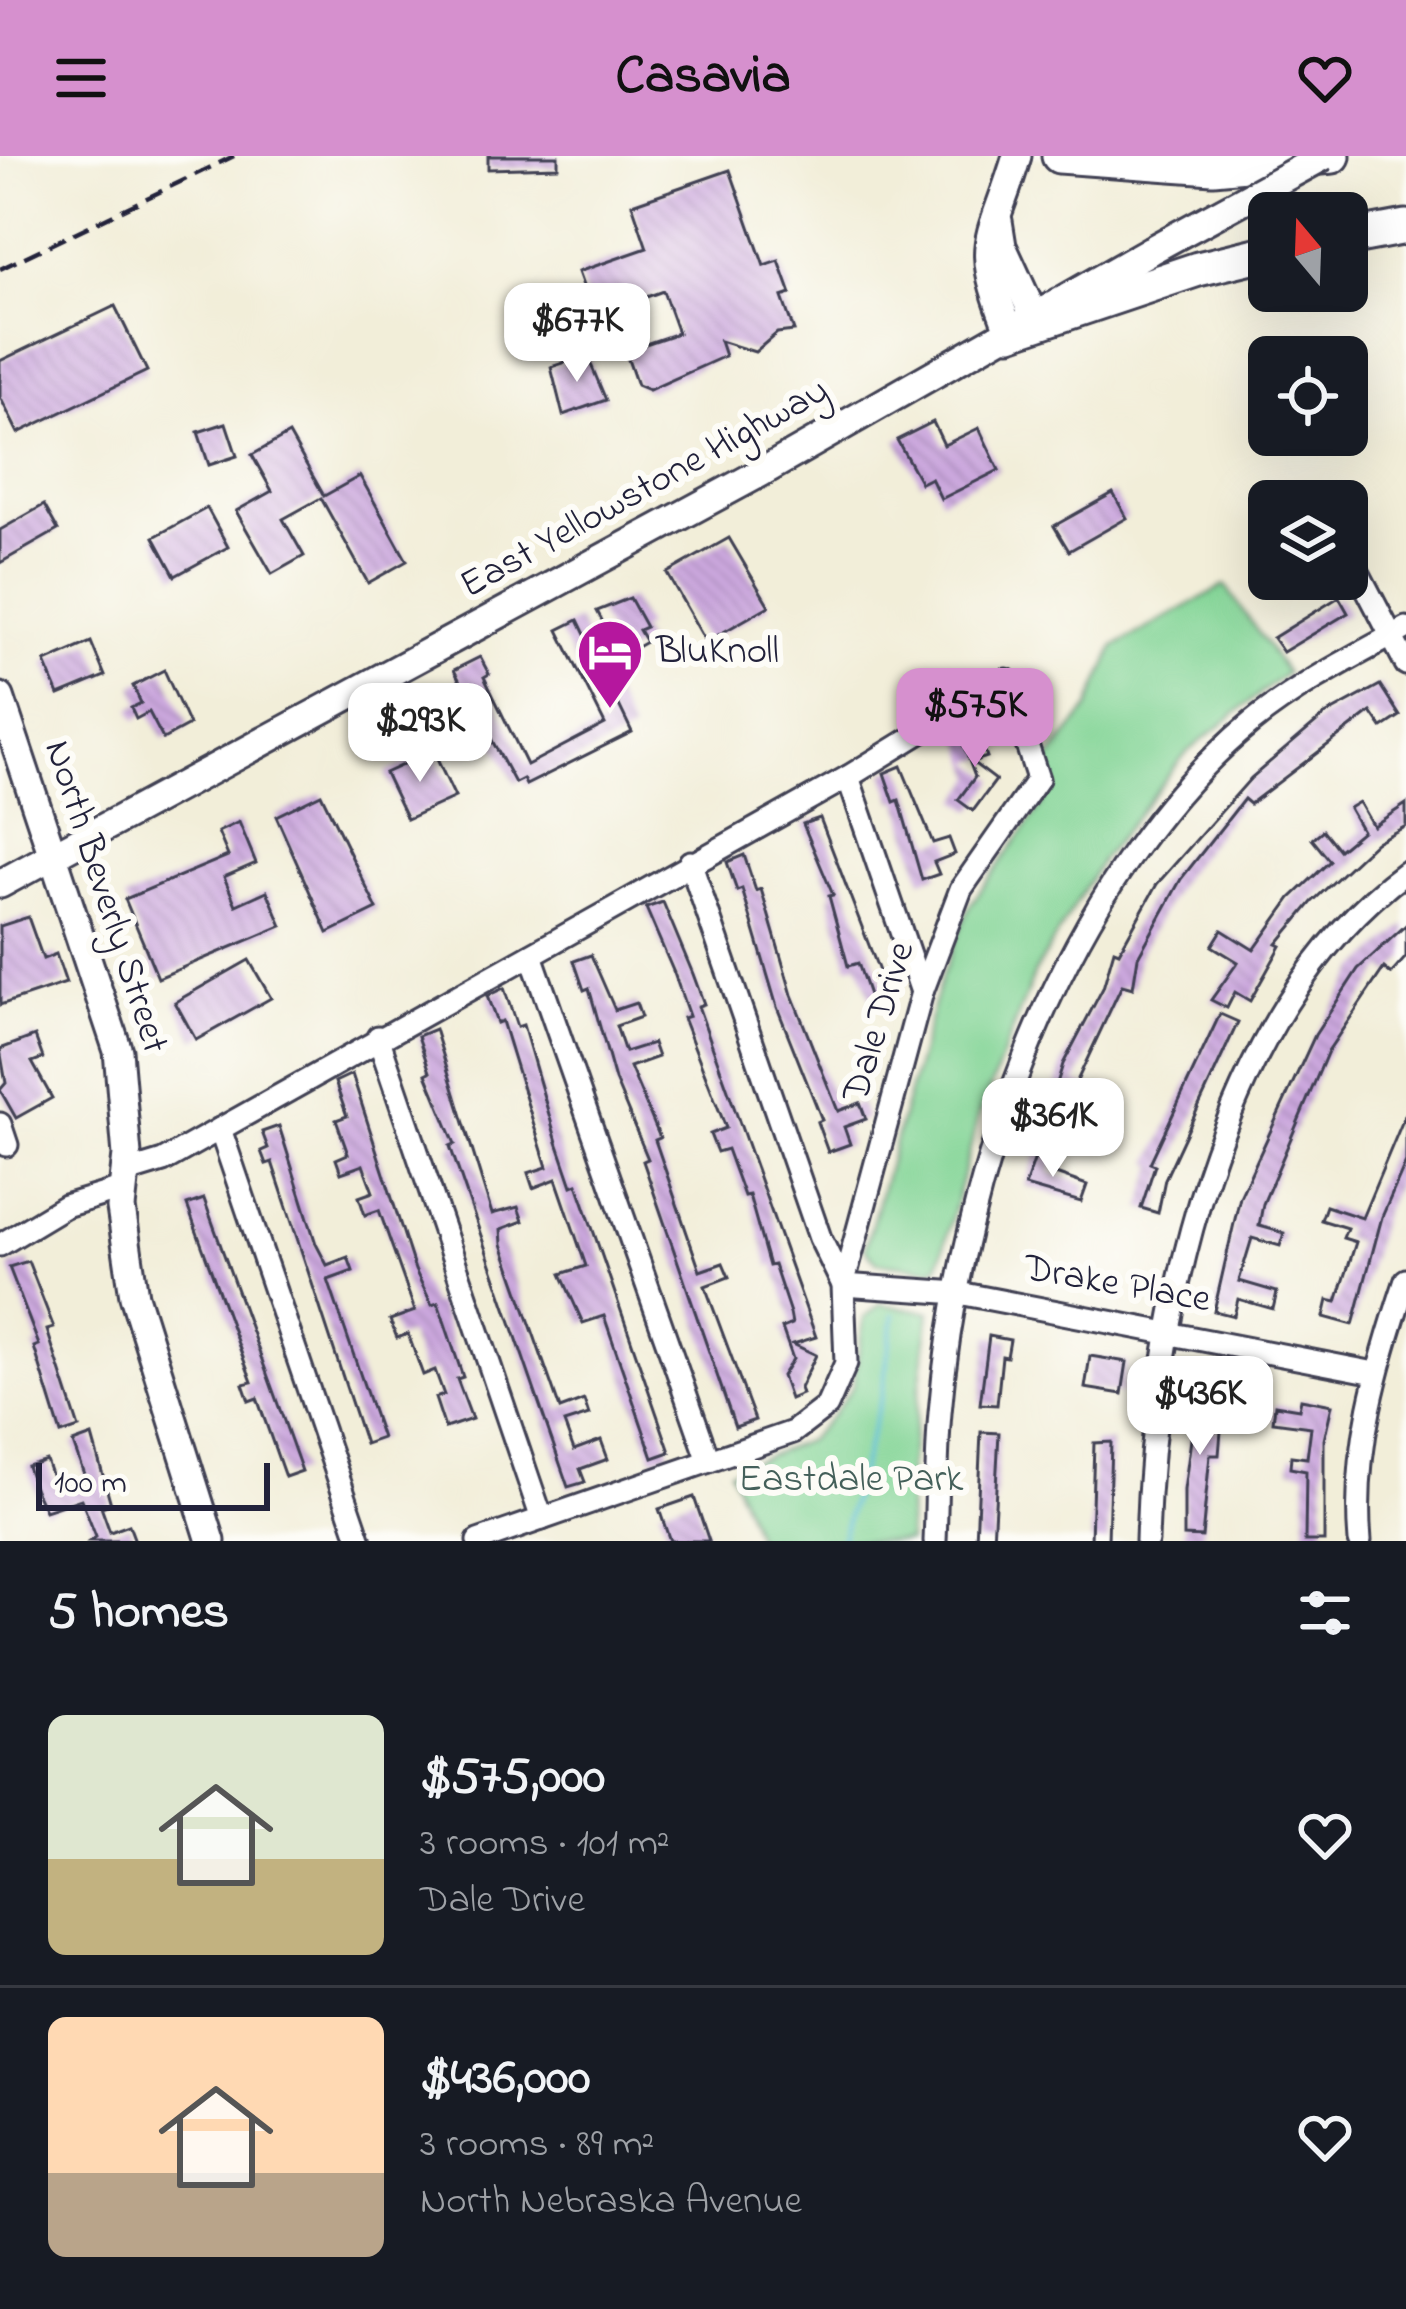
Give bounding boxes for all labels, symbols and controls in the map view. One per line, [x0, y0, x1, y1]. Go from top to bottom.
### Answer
text: Casavia [615, 39, 791, 117]
icon: menu [48, 45, 114, 111]
icon: heart [1292, 45, 1358, 111]
north arrow [1248, 192, 1368, 312]
map controls [1248, 192, 1368, 600]
pin: $677K [493, 283, 661, 385]
text: $677K [531, 293, 623, 350]
button: locate [1248, 336, 1368, 456]
street label: East Yellowstone Highway [450, 364, 840, 614]
button: layers [1248, 480, 1368, 600]
hotel icon: BluKnoll [575, 617, 645, 711]
place label: BluKnoll [655, 624, 779, 681]
pin: $575K [891, 668, 1059, 770]
text: $575K [923, 678, 1027, 735]
pin: $293K [336, 683, 504, 785]
text: $293K [375, 693, 465, 750]
street label: North Beverly Street [28, 733, 182, 1061]
street label: Dale Drive [828, 934, 932, 1110]
pin: $361K [969, 1078, 1137, 1180]
text: $361K [1009, 1088, 1097, 1145]
street label: Drake Place [1018, 1240, 1215, 1330]
pin: $436K [1116, 1356, 1284, 1458]
text: $436K [1154, 1366, 1246, 1423]
park label: Eastdale Park [739, 1452, 964, 1509]
scale bar [36, 1457, 270, 1510]
text: 100 m [54, 1460, 127, 1508]
text: 5 homes [48, 1576, 229, 1651]
icon: filters [1292, 1580, 1358, 1646]
text: $575,000 [420, 1741, 605, 1816]
icon: home [144, 1763, 288, 1907]
icon: heart [1292, 1802, 1358, 1868]
text: 3 rooms · 101 m² [420, 1816, 670, 1873]
text: Dale Drive [420, 1873, 585, 1930]
text: $436,000 [420, 2042, 590, 2117]
icon: home [144, 2065, 288, 2209]
icon: heart [1292, 2104, 1358, 2170]
text: 3 rooms · 89 m² [420, 2117, 654, 2174]
text: North Nebraska Avenue [420, 2174, 802, 2231]

